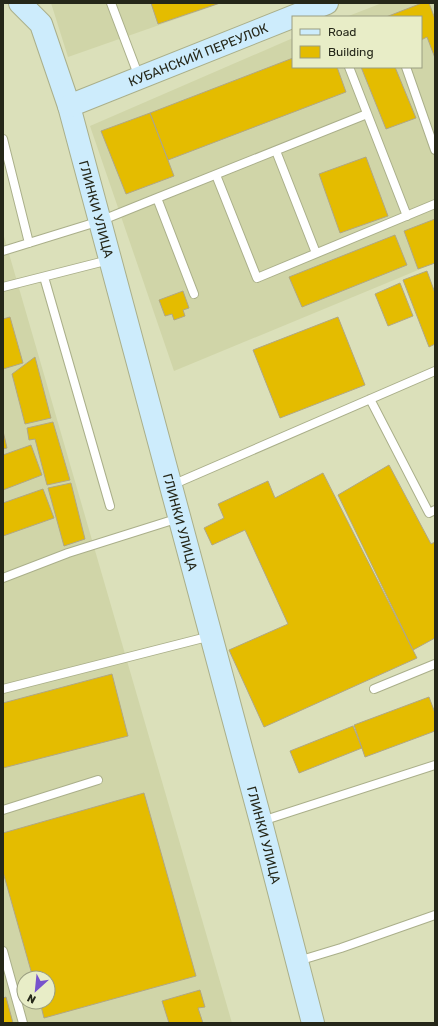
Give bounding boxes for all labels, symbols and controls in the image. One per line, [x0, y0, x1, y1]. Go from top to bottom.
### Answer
legend [292, 16, 422, 68]
street label: КУБАНСКИЙ ПЕРЕУЛОК [126, 20, 270, 89]
text: Road [328, 25, 356, 39]
text: Building [328, 45, 374, 59]
street label: ГЛИНКИ УЛИЦА [76, 159, 116, 260]
street label: ГЛИНКИ УЛИЦА [160, 472, 200, 573]
street label: ГЛИНКИ УЛИЦА [244, 785, 284, 886]
north arrow [16, 970, 56, 1010]
text: N [25, 991, 38, 1006]

